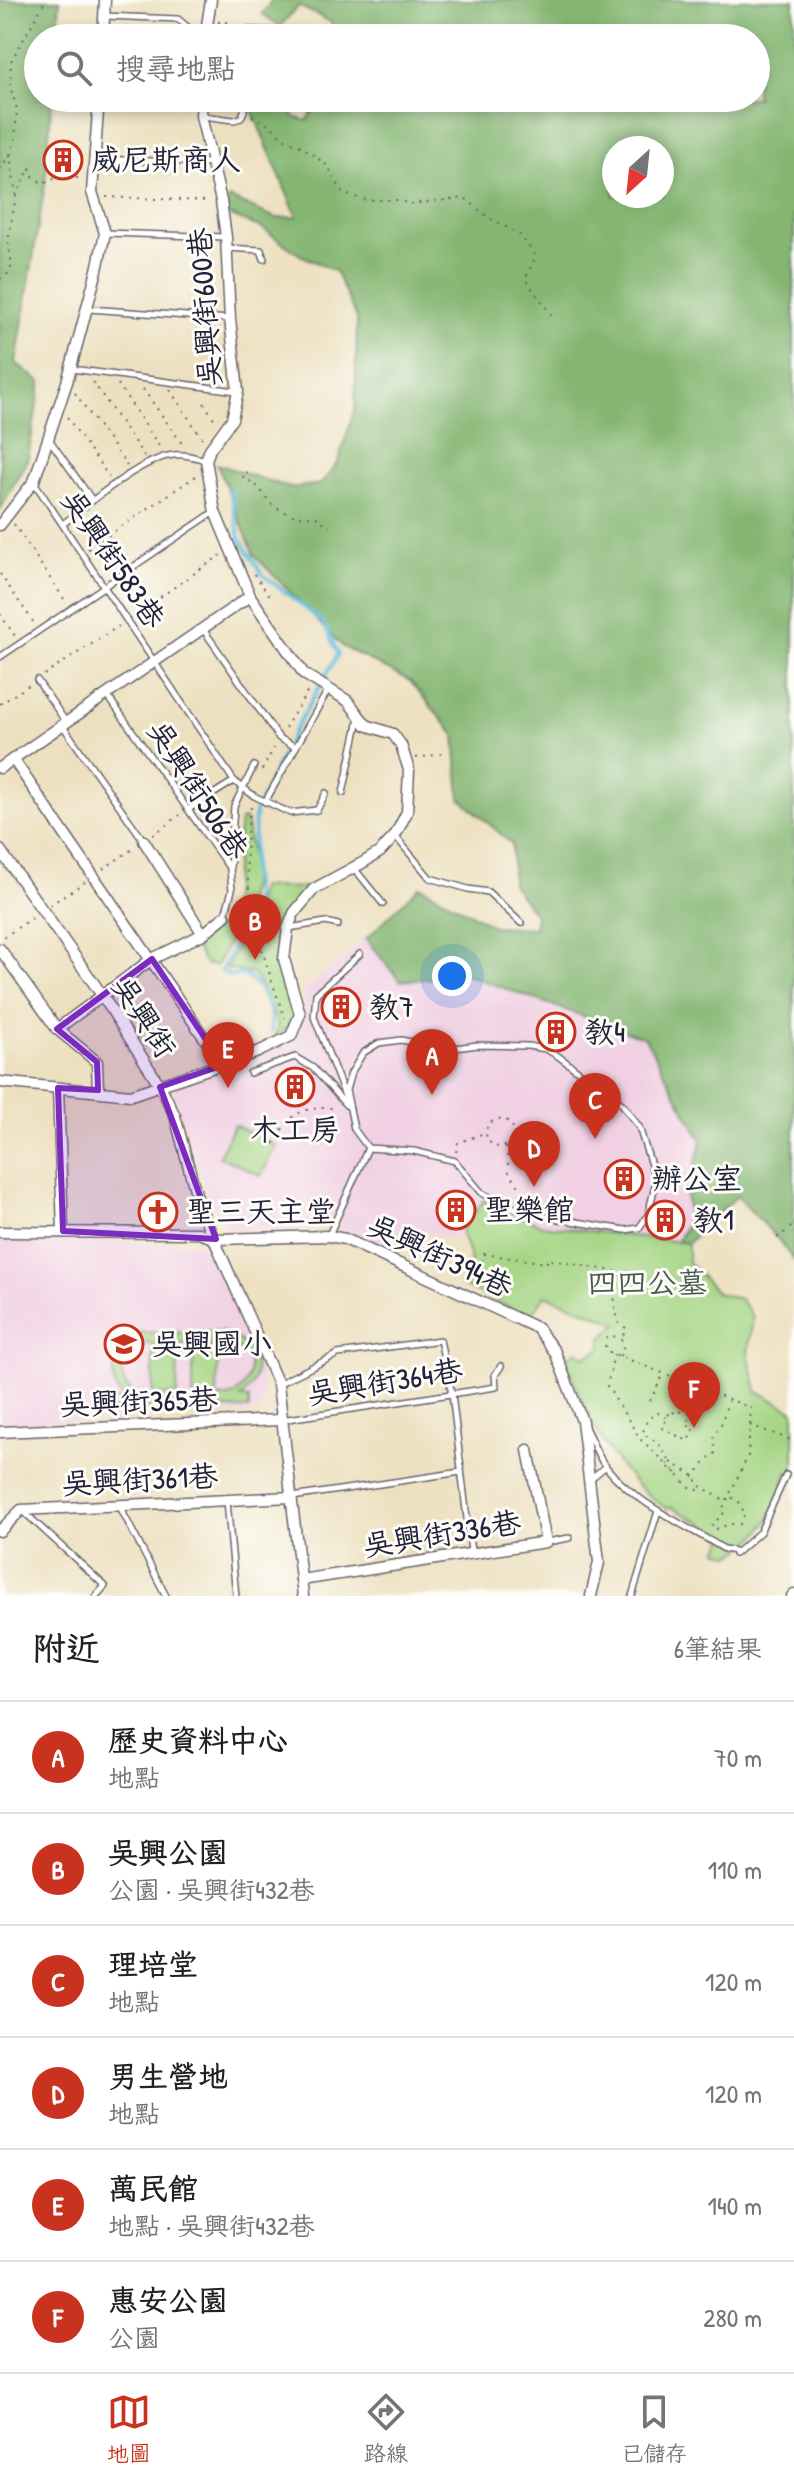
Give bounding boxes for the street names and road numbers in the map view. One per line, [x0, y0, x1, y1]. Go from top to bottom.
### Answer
street label: 吳興街600巷 [179, 226, 229, 388]
street label: 吳興街583巷 [53, 481, 175, 636]
street label: 吳興街506巷 [139, 712, 259, 867]
street label: 吳興街 [104, 968, 186, 1065]
street label: 吳興街394巷 [361, 1204, 519, 1306]
street label: 吳興街364巷 [304, 1349, 465, 1413]
street label: 吳興街365巷 [59, 1378, 219, 1424]
street label: 吳興街361巷 [61, 1455, 219, 1503]
street label: 吳興街336巷 [360, 1501, 523, 1565]

